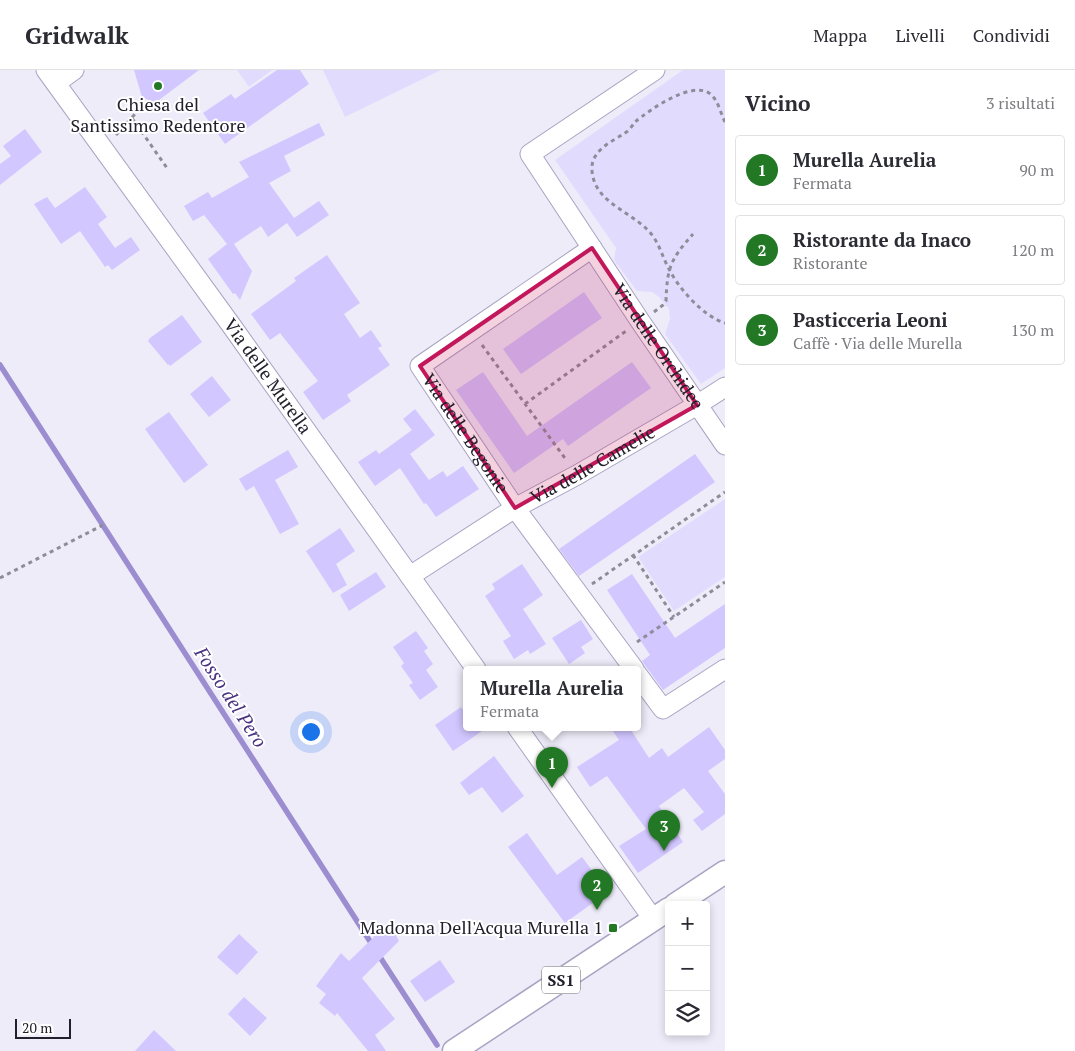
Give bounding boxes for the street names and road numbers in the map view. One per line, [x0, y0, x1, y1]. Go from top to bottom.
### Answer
street label: Via delle Orchidee [608, 279, 710, 414]
street label: Via delle Murella [219, 313, 318, 438]
street label: Via delle Begonie [417, 369, 515, 498]
street label: Via delle Camelie [526, 419, 659, 509]
road number: SS1 [542, 966, 580, 994]

